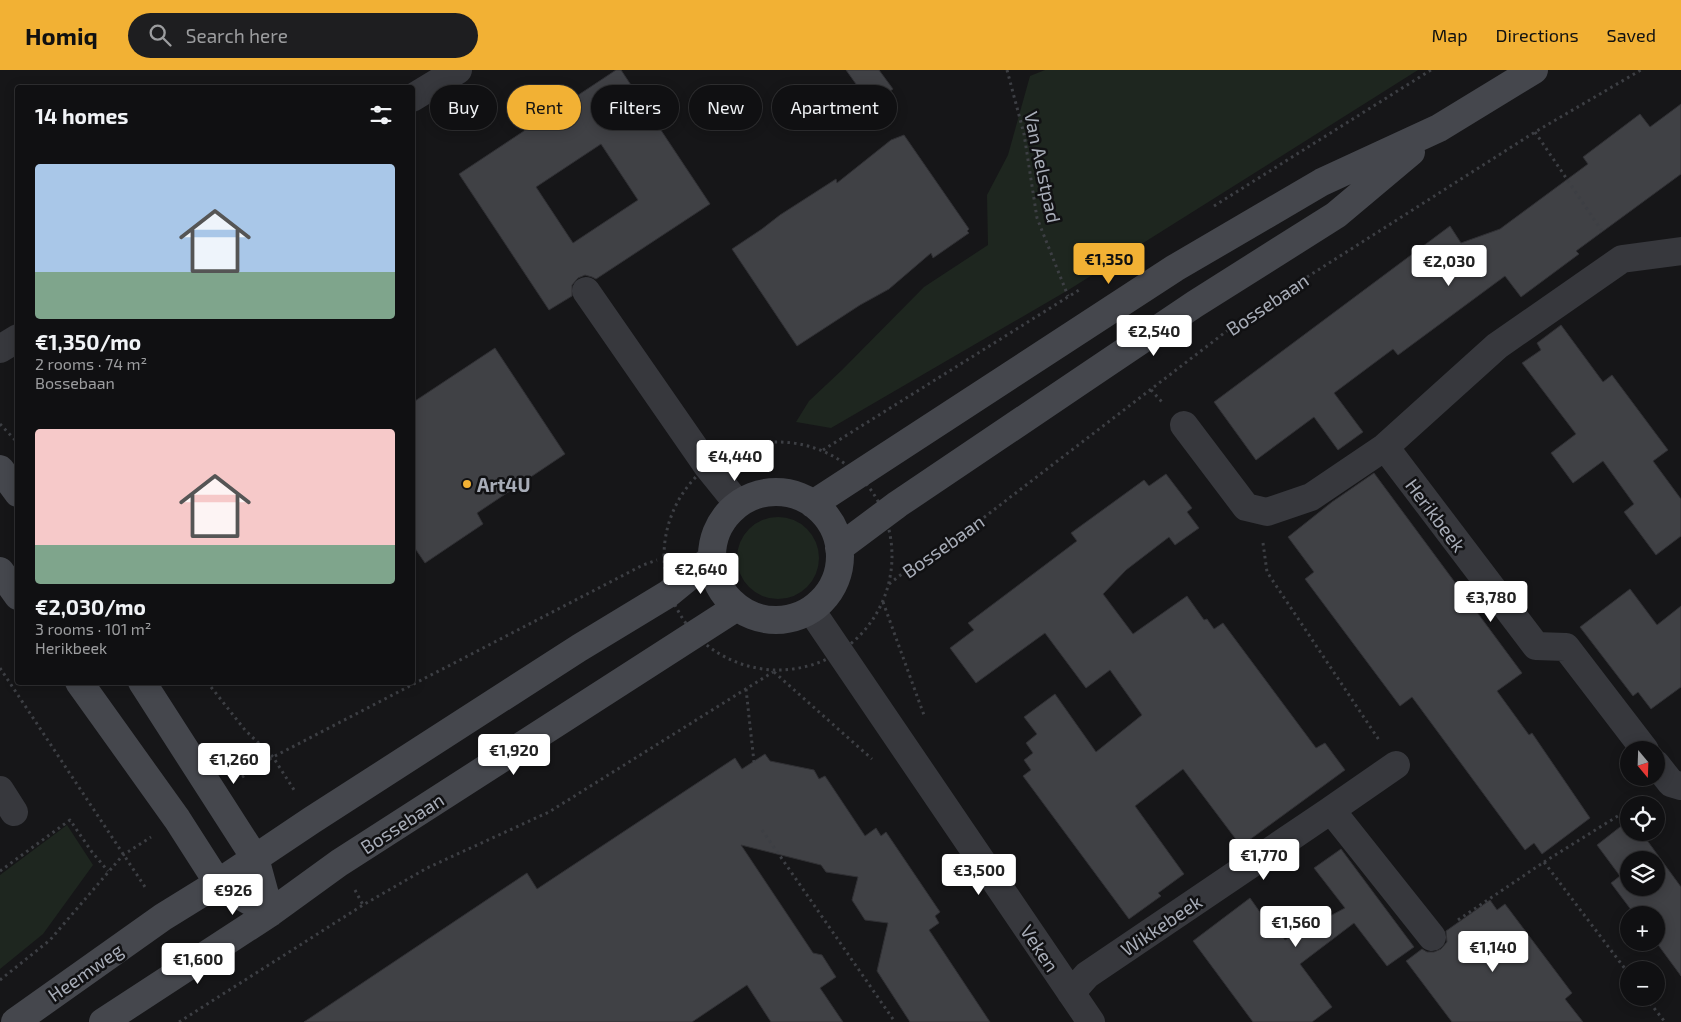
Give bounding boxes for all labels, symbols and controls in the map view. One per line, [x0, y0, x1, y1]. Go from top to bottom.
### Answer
search box [128, 13, 478, 58]
text: Homiq [25, 21, 98, 50]
icon: search [146, 21, 174, 49]
text: Search here [186, 24, 288, 47]
text: Map [1431, 24, 1468, 46]
text: Directions [1496, 24, 1579, 46]
text: Saved [1607, 24, 1656, 46]
chip: Buy [430, 85, 497, 130]
chip: Rent [507, 85, 581, 130]
chip: Filters [591, 85, 679, 130]
chip: New [689, 85, 762, 130]
chip: Apartment [772, 85, 897, 130]
icon: filters [367, 101, 395, 129]
text: 14 homes [35, 103, 129, 128]
street label: Van Aelstpad [1020, 109, 1066, 225]
icon: home [170, 196, 260, 286]
pin: €1,350 [1068, 242, 1150, 285]
pin: €2,030 [1408, 244, 1490, 287]
text: €1,350 [1084, 249, 1134, 268]
text: €2,030 [1423, 251, 1475, 270]
street label: Bossebaan [1221, 268, 1313, 340]
pin: €2,540 [1113, 314, 1195, 357]
text: €2,540 [1128, 321, 1180, 340]
text: €1,350/mo [35, 329, 141, 354]
text: 2 rooms · 74 m² [35, 354, 147, 373]
text: Bossebaan [35, 373, 115, 392]
pin: €4,440 [694, 440, 776, 482]
text: €4,440 [708, 446, 762, 465]
icon: home [170, 461, 260, 551]
place label: Art4U [477, 473, 530, 496]
street label: Herikbeek [1401, 474, 1471, 556]
marker: Art4U [461, 478, 473, 490]
street label: Bossebaan [898, 509, 988, 583]
pin: €2,640 [660, 552, 742, 595]
text: €2,640 [674, 559, 728, 578]
pin: €3,780 [1450, 580, 1532, 623]
text: €3,780 [1465, 587, 1517, 606]
text: €2,030/mo [35, 594, 146, 619]
text: 3 rooms · 101 m² [35, 619, 152, 638]
text: Herikbeek [35, 638, 107, 657]
pin: €1,920 [473, 734, 555, 776]
text: €1,920 [489, 740, 539, 759]
north arrow [1620, 741, 1665, 786]
map controls [1620, 741, 1665, 1006]
pin: €1,260 [193, 742, 275, 785]
text: €1,260 [209, 749, 259, 768]
street label: Bossebaan [356, 788, 448, 858]
button: locate [1620, 796, 1665, 841]
pin: €1,770 [1223, 838, 1305, 881]
text: €1,770 [1240, 845, 1288, 864]
button: layers [1620, 851, 1665, 896]
pin: €3,500 [938, 854, 1020, 896]
text: €3,500 [953, 860, 1005, 879]
pin: €926 [203, 874, 263, 916]
text: €926 [214, 880, 252, 899]
street label: Wikkebeek [1116, 889, 1206, 961]
pin: €1,560 [1255, 906, 1337, 948]
button: + [1620, 906, 1665, 951]
text: €1,560 [1271, 912, 1321, 931]
street label: Veken [1016, 920, 1064, 976]
pin: €1,140 [1452, 930, 1534, 973]
text: €1,140 [1469, 937, 1517, 956]
street label: Heemweg [43, 938, 127, 1006]
pin: €1,600 [157, 942, 239, 985]
text: €1,600 [173, 949, 223, 968]
button: − [1620, 961, 1665, 1006]

